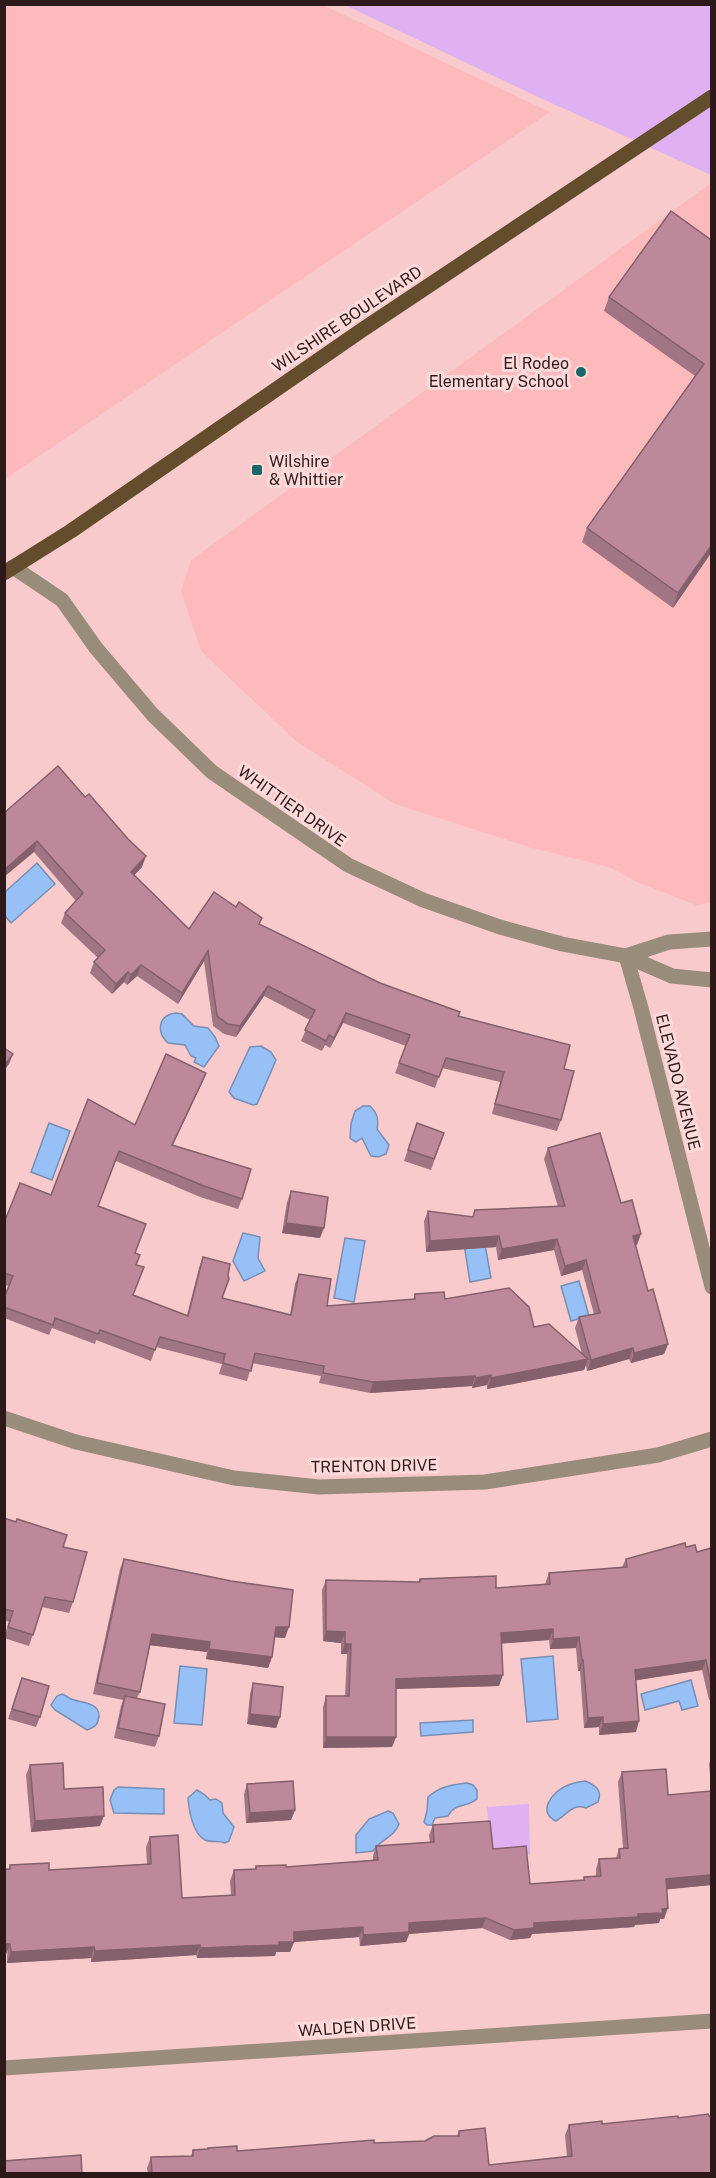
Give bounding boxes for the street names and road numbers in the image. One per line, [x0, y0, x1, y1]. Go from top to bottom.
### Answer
street label: WILSHIRE BOULEVARD [269, 262, 425, 376]
street label: WHITTIER DRIVE [234, 762, 350, 850]
street label: ELEVADO AVENUE [652, 1012, 704, 1152]
street label: TRENTON DRIVE [311, 1455, 437, 1477]
street label: WALDEN DRIVE [297, 2013, 417, 2041]

